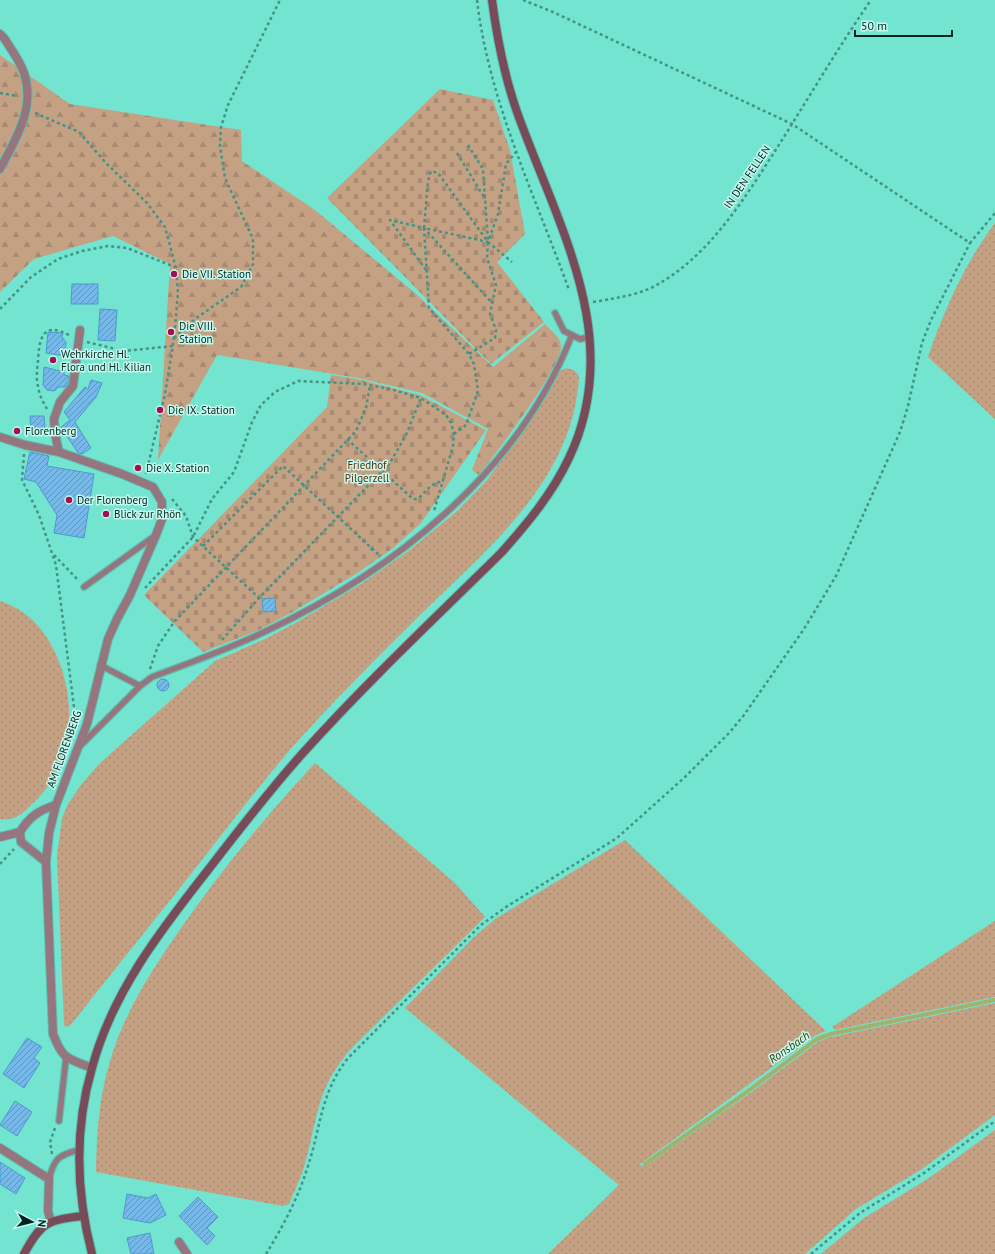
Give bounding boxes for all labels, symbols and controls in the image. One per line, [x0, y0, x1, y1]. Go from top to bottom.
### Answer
scale bar [855, 12, 952, 38]
text: 50 m [861, 18, 887, 33]
street label: IN DEN FELLEN [721, 143, 773, 211]
place label: Die VII. Station [182, 267, 251, 281]
marker: Die VII. Station [169, 269, 179, 279]
place label: Die VIII. Station [179, 319, 216, 346]
marker: Die VIII. Station [166, 327, 176, 337]
place label: Wehrkirche Hl. Flora und Hl. Kilian [61, 347, 151, 374]
marker: Wehrkirche Hl. Flora und Hl. Kilian [48, 355, 58, 365]
place label: Die IX. Station [168, 403, 235, 417]
marker: Die IX. Station [155, 405, 165, 415]
place label: Florenberg [25, 424, 76, 438]
marker: Florenberg [12, 426, 22, 436]
park label: Friedhof Pilgerzell [345, 458, 390, 485]
place label: Die X. Station [146, 461, 209, 475]
marker: Die X. Station [133, 463, 143, 473]
place label: Der Florenberg [77, 493, 148, 507]
marker: Der Florenberg [64, 495, 74, 505]
place label: Blick zur Rhön [114, 507, 181, 521]
marker: Blick zur Rhön [101, 509, 111, 519]
street label: AM FLORENBERG [44, 708, 85, 790]
water label: Ronsbach [766, 1027, 812, 1067]
north arrow [12, 1202, 52, 1242]
text: N [35, 1219, 49, 1228]

